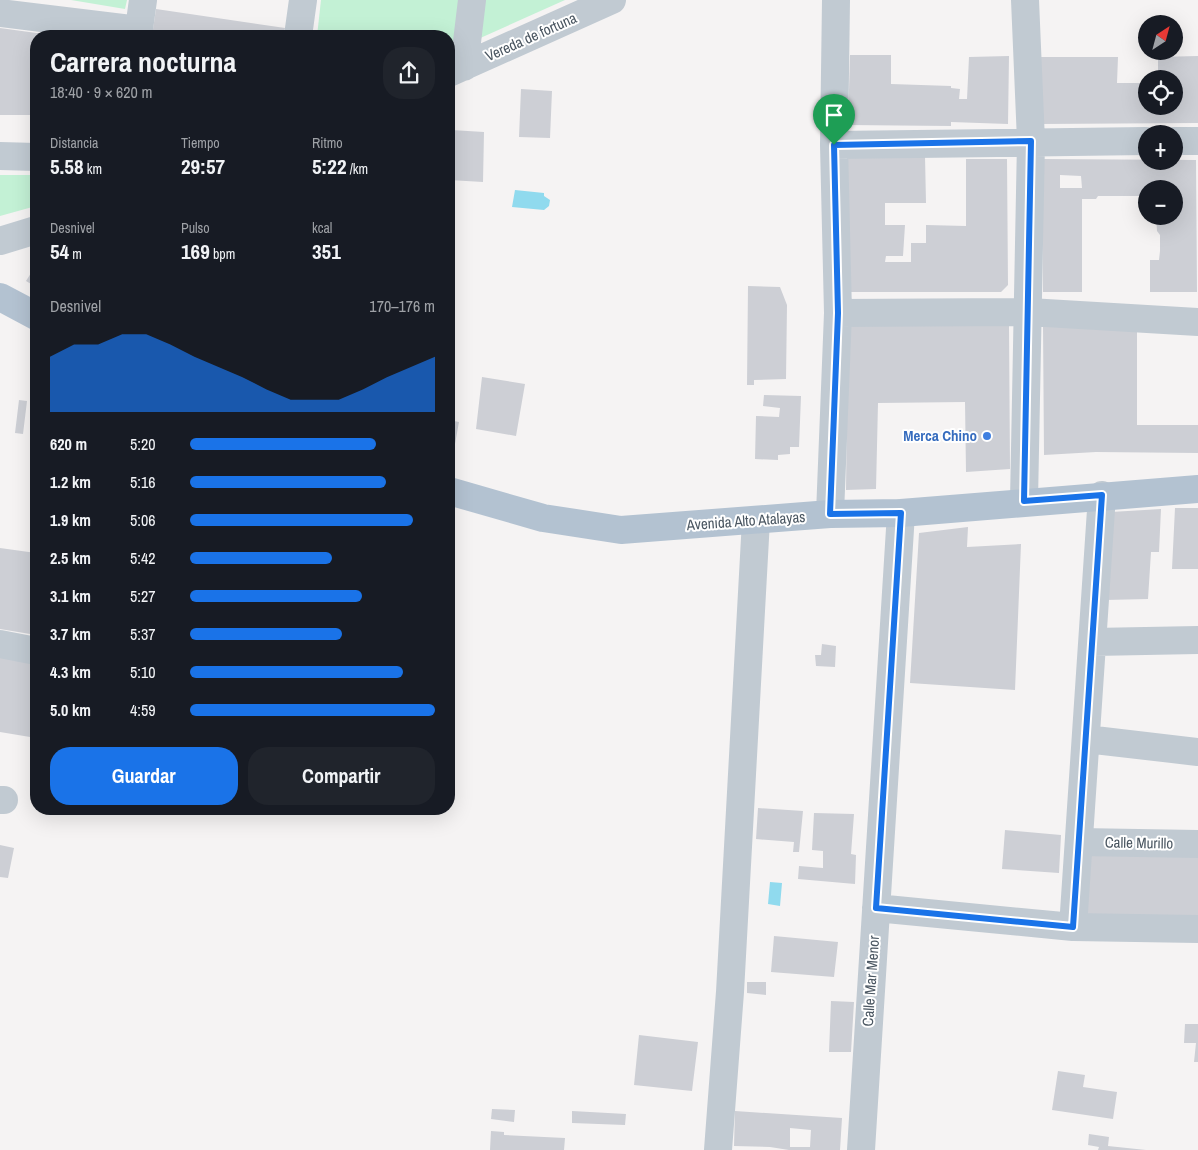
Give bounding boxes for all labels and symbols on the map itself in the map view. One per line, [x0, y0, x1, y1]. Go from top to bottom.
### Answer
street label: Vereda de fortuna [482, 7, 580, 66]
north arrow [1138, 15, 1182, 60]
pin [813, 94, 855, 145]
place label: Merca Chino [903, 425, 977, 446]
marker: Merca Chino [981, 430, 993, 442]
street label: Avenida Alto Atalayas [685, 506, 806, 535]
street label: Calle Murillo [1105, 831, 1174, 854]
street label: Calle Mar Menor [857, 935, 884, 1027]

